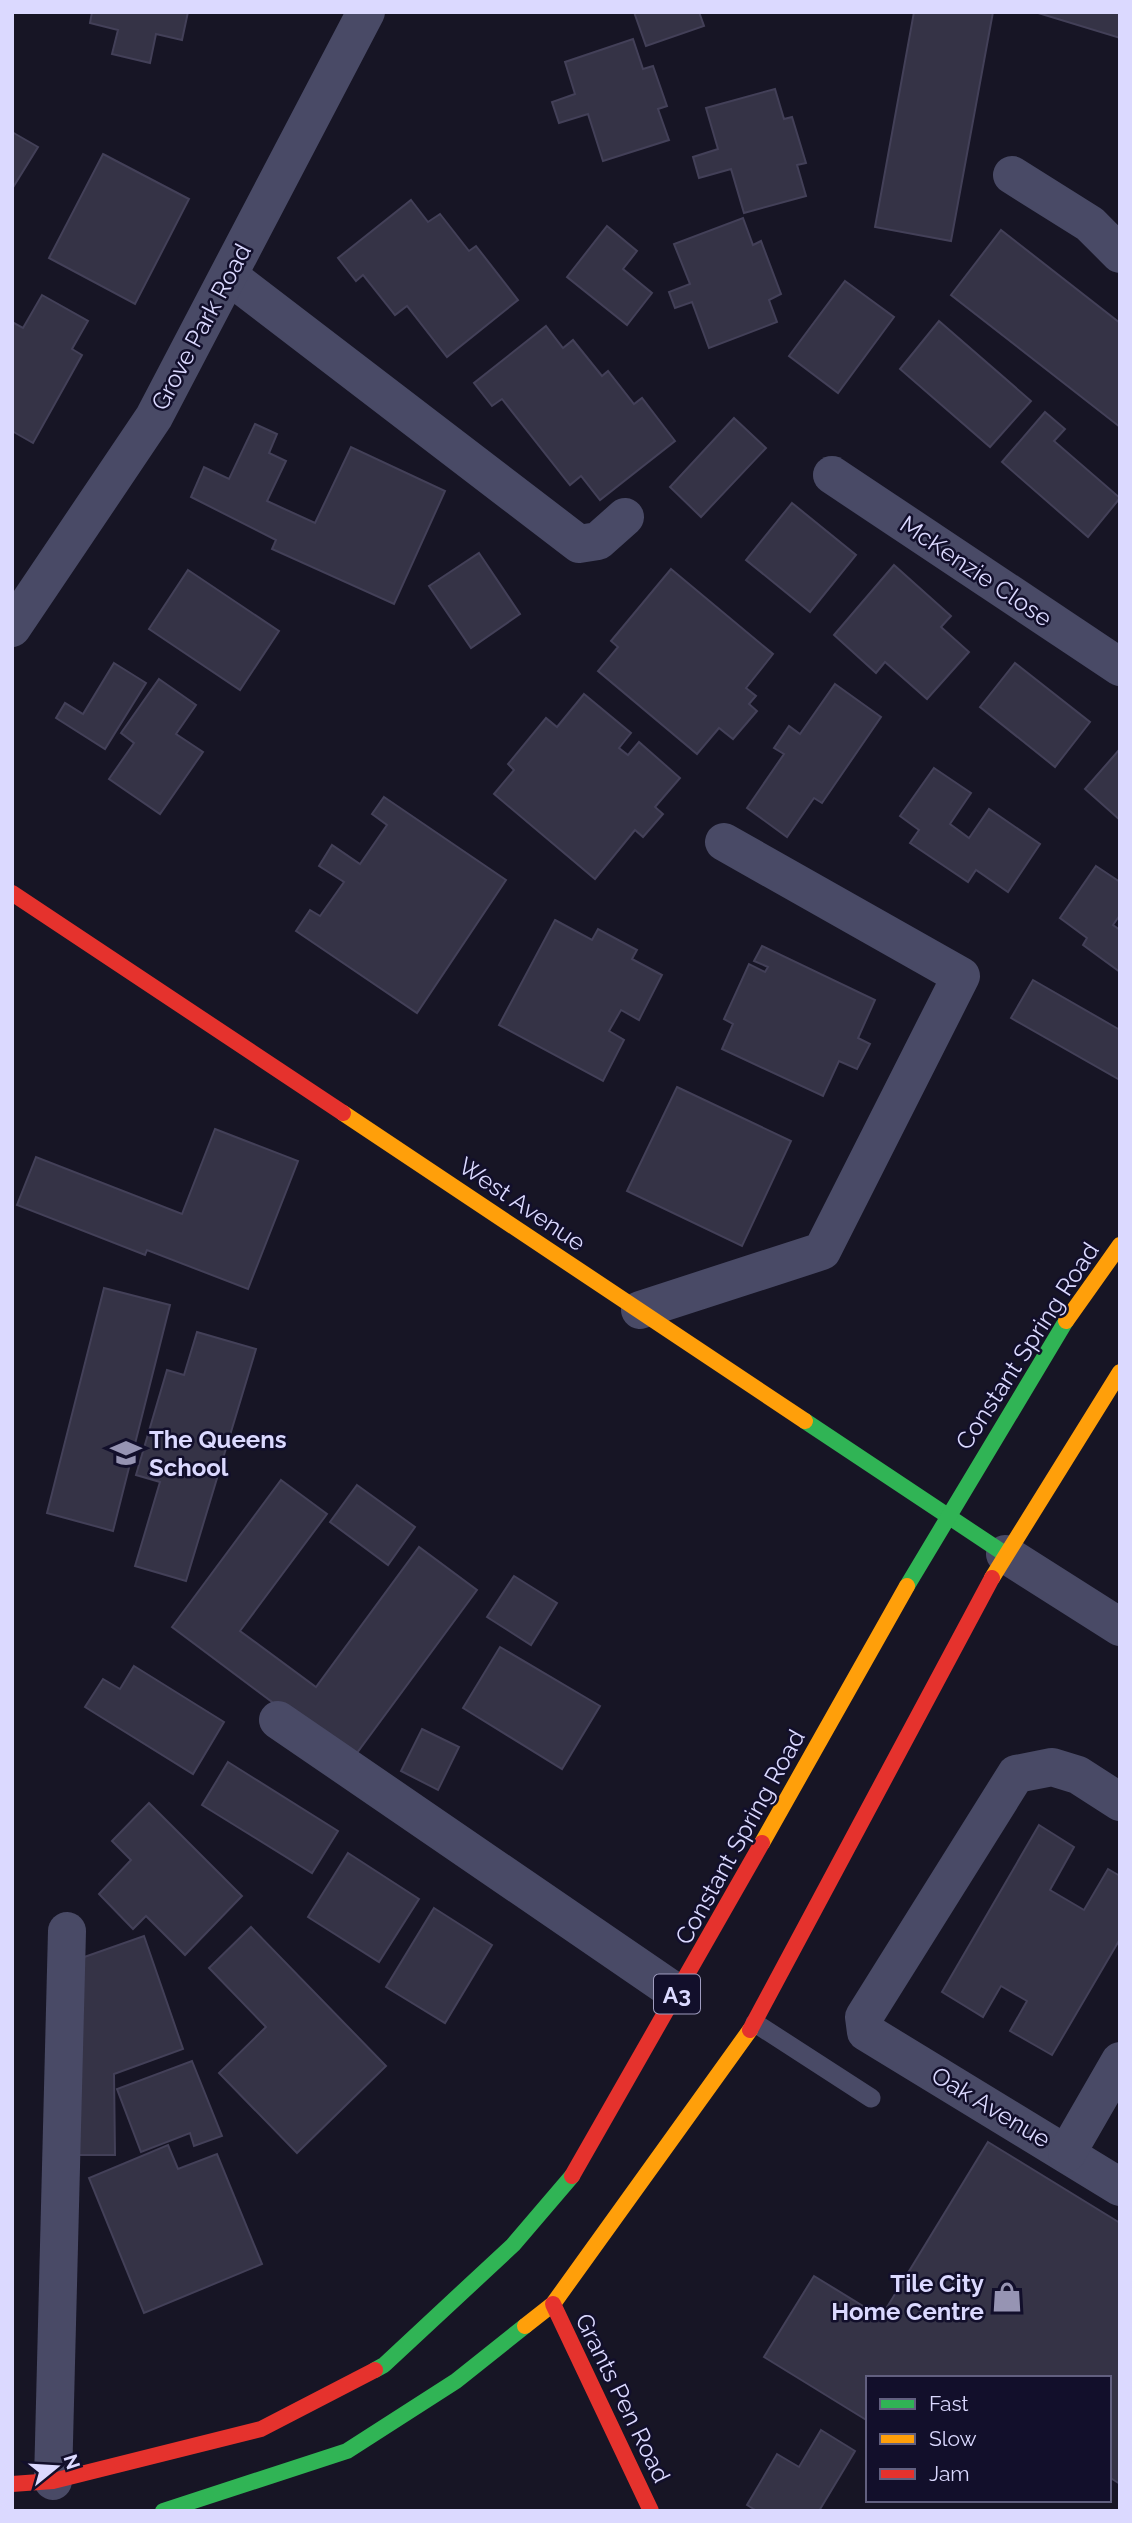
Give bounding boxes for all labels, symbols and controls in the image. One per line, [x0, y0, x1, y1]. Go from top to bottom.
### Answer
street label: Grove Park Road [145, 239, 257, 415]
street label: McKenzie Close [895, 509, 1057, 633]
street label: West Avenue [453, 1151, 591, 1257]
street label: Constant Spring Road [949, 1237, 1105, 1455]
place label: The Queens School [149, 1425, 287, 1482]
school or university icon: The Queens School [109, 1436, 143, 1470]
street label: Constant Spring Road [669, 1725, 811, 1949]
road number: A3 [654, 1974, 700, 2013]
street label: Oak Avenue [926, 2060, 1056, 2154]
place label: Tile City Home Centre [831, 2269, 984, 2326]
shop icon: Tile City Home Centre [990, 2280, 1024, 2314]
street label: Grants Pen Road [569, 2309, 677, 2487]
legend [866, 2376, 1111, 2502]
text: Fast [929, 2391, 969, 2416]
text: Slow [929, 2426, 977, 2451]
north arrow [21, 2432, 91, 2502]
text: N [59, 2451, 85, 2472]
text: Jam [929, 2461, 970, 2486]

